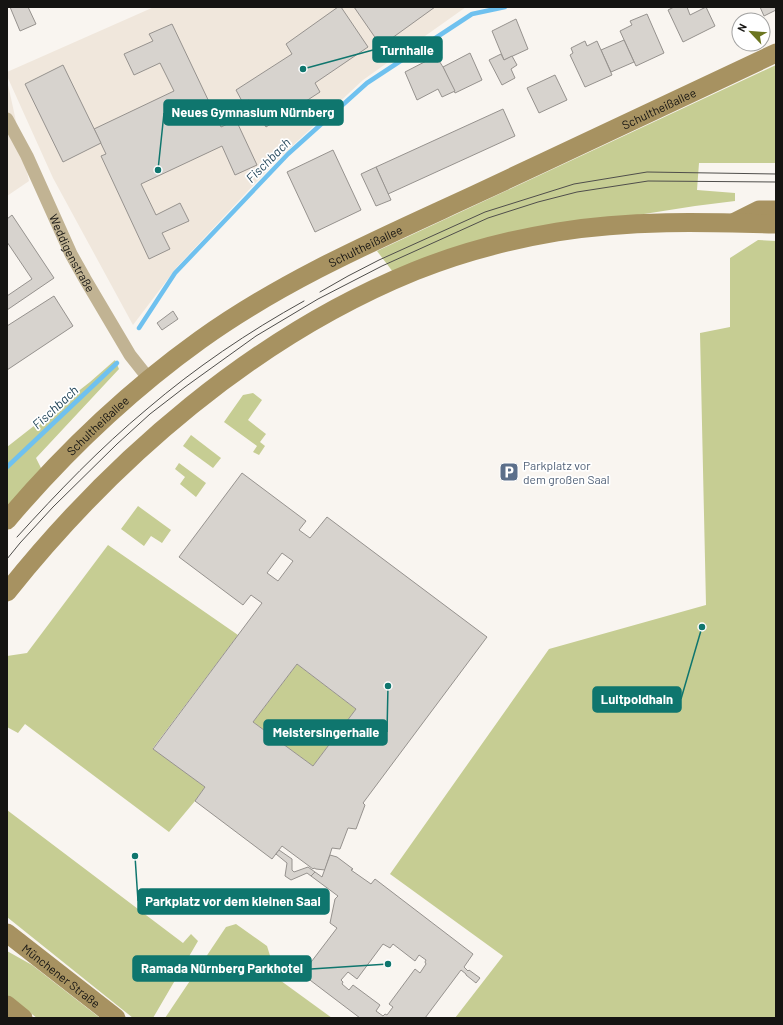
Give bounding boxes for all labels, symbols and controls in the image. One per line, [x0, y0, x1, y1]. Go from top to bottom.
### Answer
north arrow [731, 12, 771, 52]
text: N [734, 21, 749, 34]
callout: Turnhalle [373, 37, 442, 62]
text: Turnhalle [380, 42, 434, 58]
street label: Schultheißallee [619, 85, 698, 132]
callout: Neues Gymnasium Nürnberg [164, 100, 343, 125]
text: Neues Gymnasium Nürnberg [172, 104, 334, 120]
water label: Fischbach [242, 134, 294, 186]
street label: Weddigenstraße [47, 212, 98, 294]
street label: Schultheißallee [326, 222, 404, 269]
water label: Fischbach [29, 382, 81, 432]
street label: Schultheißallee [63, 393, 132, 458]
place label: Parkplatz vor dem großen Saal [523, 458, 610, 486]
parking icon: Parkplatz vor dem großen Saal [498, 461, 520, 483]
callout: Luitpoldhain [593, 687, 681, 712]
text: Luitpoldhain [601, 691, 673, 707]
callout: Meistersingerhalle [264, 720, 387, 745]
text: Meistersingerhalle [273, 724, 379, 740]
callout: Parkplatz vor dem kleinen Saal [138, 889, 329, 914]
text: Parkplatz vor dem kleinen Saal [145, 893, 321, 909]
street label: Münchener Straße [20, 941, 103, 1010]
callout: Ramada Nürnberg Parkhotel [133, 956, 311, 981]
text: Ramada Nürnberg Parkhotel [141, 960, 303, 976]

